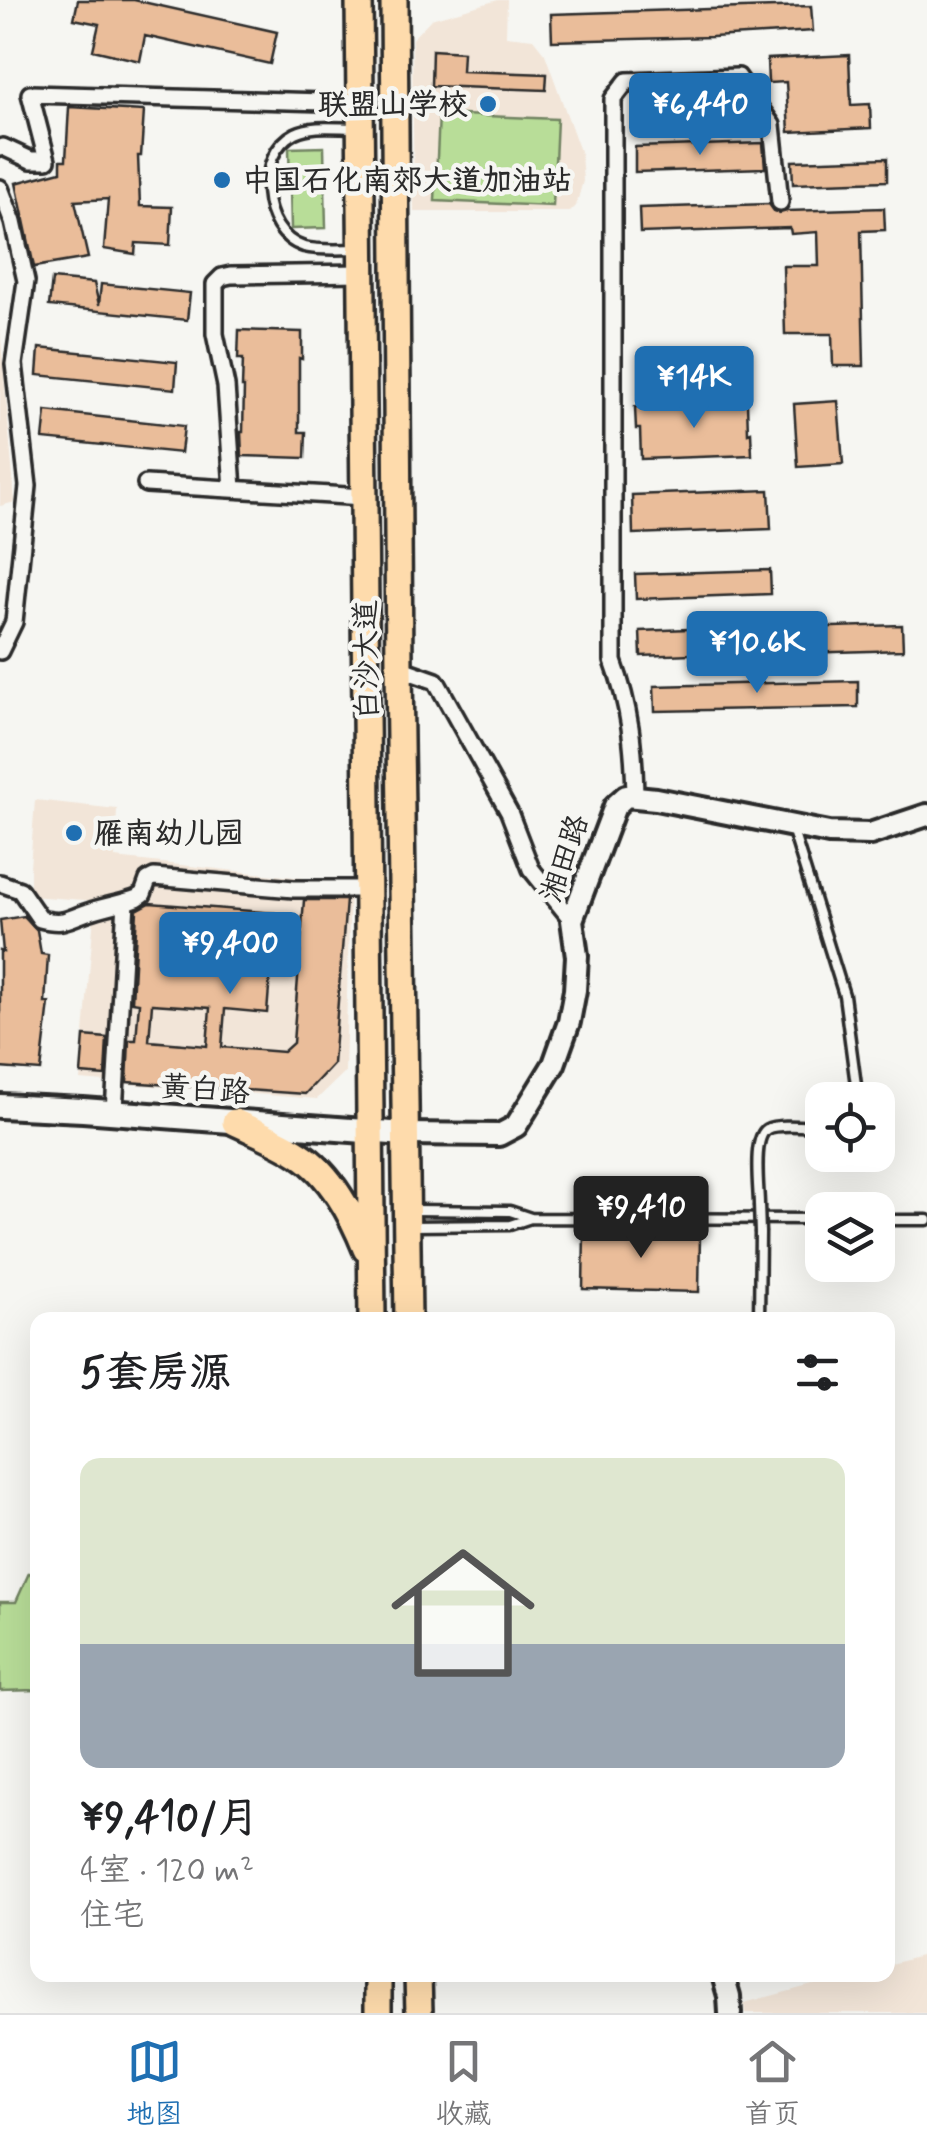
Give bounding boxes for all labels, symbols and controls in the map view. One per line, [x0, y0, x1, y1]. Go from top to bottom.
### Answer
pin: ¥6,440 [619, 73, 781, 158]
text: ¥6,440 [651, 84, 749, 126]
place label: 联盟山学校 [318, 86, 468, 125]
marker: 联盟山学校 [477, 93, 499, 115]
place label: 中国石化南郊大道加油站 [242, 162, 572, 201]
marker: 中国石化南郊大道加油站 [211, 169, 233, 191]
pin: ¥14K [635, 346, 753, 431]
text: ¥14K [657, 357, 731, 399]
street label: 白沙大道 [347, 600, 388, 720]
pin: ¥10.6K [676, 611, 838, 696]
text: ¥10.6K [709, 622, 805, 664]
street label: 湘田路 [532, 810, 599, 907]
place label: 雁南幼儿园 [94, 815, 244, 854]
marker: 雁南幼儿园 [63, 822, 85, 844]
pin: ¥9,400 [149, 912, 311, 997]
text: ¥9,400 [181, 923, 279, 965]
street label: 黄白路 [159, 1068, 251, 1113]
map controls [805, 1082, 895, 1282]
button: locate [805, 1082, 895, 1172]
pin: ¥9,410 [560, 1176, 722, 1261]
text: ¥9,410 [596, 1187, 686, 1229]
button: layers [805, 1192, 895, 1282]
icon: filters [790, 1345, 845, 1400]
text: 5套房源 [80, 1347, 231, 1402]
icon: home [373, 1523, 553, 1703]
text: ¥9,410/月 [80, 1792, 260, 1847]
text: 4室 · 120 m² [80, 1850, 254, 1892]
text: 住宅 [80, 1895, 144, 1937]
tab: 地图 [126, 2034, 183, 2134]
tab: 收藏 [435, 2034, 492, 2134]
tab: 首页 [744, 2034, 801, 2134]

